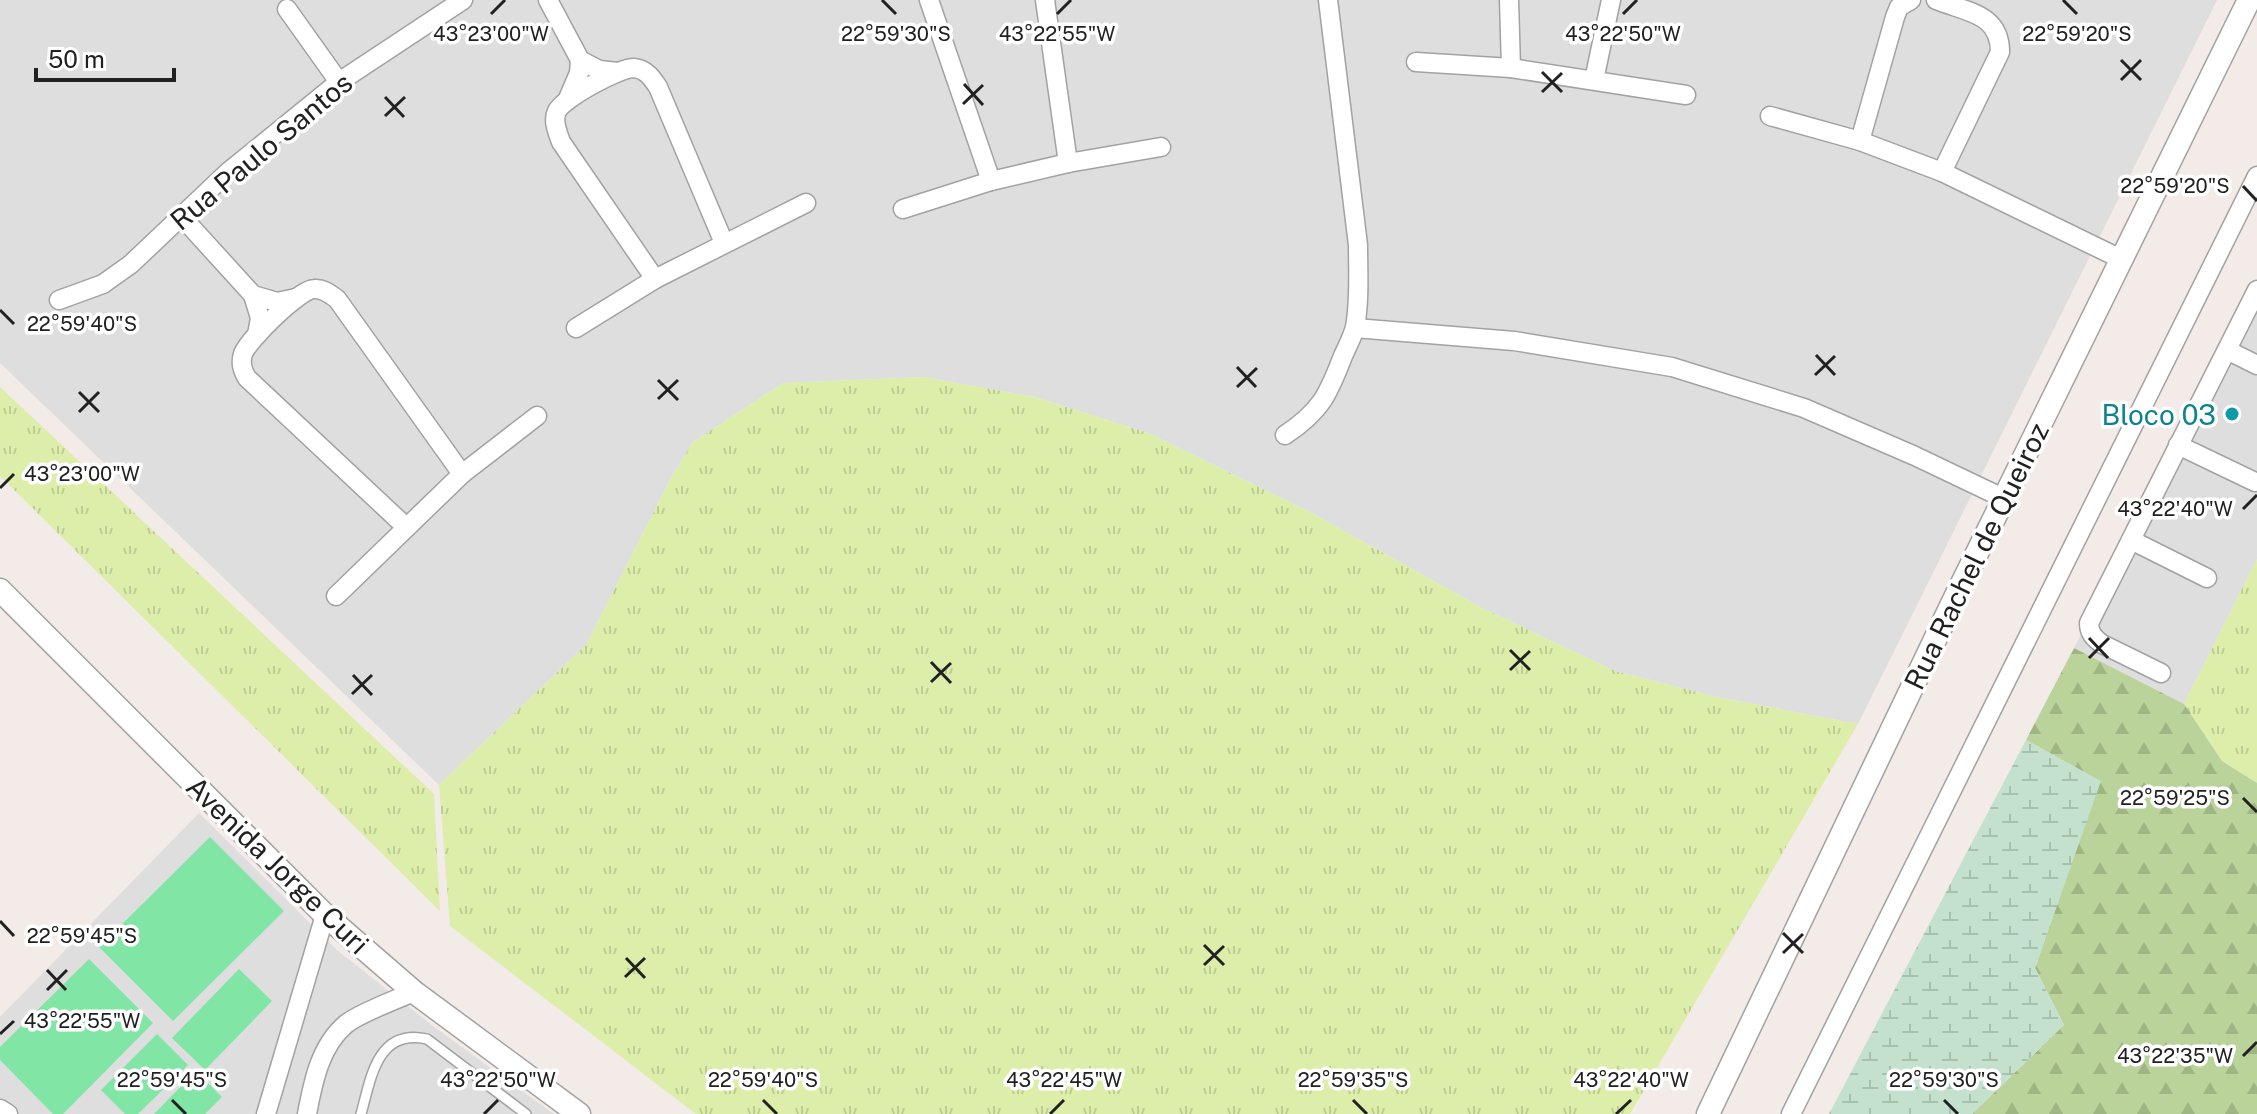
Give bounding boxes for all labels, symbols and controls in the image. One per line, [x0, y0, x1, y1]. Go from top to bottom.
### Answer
text: 43°23'00"W [433, 22, 549, 46]
text: 22°59'30"S [841, 22, 951, 46]
text: 43°22'55"W [999, 22, 1115, 46]
text: 43°22'50"W [1565, 22, 1681, 46]
text: 22°59'20"S [2022, 22, 2132, 46]
scale bar [36, 32, 174, 82]
text: 50 m [48, 45, 105, 73]
street label: Rua Paulo Santos [163, 65, 359, 237]
text: 22°59'20"S [2120, 174, 2230, 198]
text: 22°59'40"S [27, 312, 137, 336]
place label: Bloco 03 [2101, 398, 2216, 431]
marker: Bloco 03 [2223, 405, 2241, 423]
street label: Rua Rachel de Queiroz [1897, 417, 2055, 695]
text: 43°23'00"W [24, 462, 140, 486]
text: 43°22'40"W [2117, 497, 2233, 521]
street label: Avenida Jorge Curi [180, 770, 376, 960]
text: 22°59'25"S [2120, 786, 2230, 810]
text: 22°59'45"S [27, 924, 137, 948]
text: 43°22'55"W [24, 1009, 140, 1033]
text: 43°22'35"W [2117, 1044, 2233, 1068]
text: 22°59'45"S [117, 1068, 227, 1092]
text: 43°22'50"W [440, 1068, 556, 1092]
text: 22°59'40"S [708, 1068, 818, 1092]
text: 43°22'45"W [1006, 1068, 1122, 1092]
text: 22°59'35"S [1298, 1068, 1408, 1092]
text: 43°22'40"W [1573, 1068, 1689, 1092]
text: 22°59'30"S [1889, 1068, 1999, 1092]

